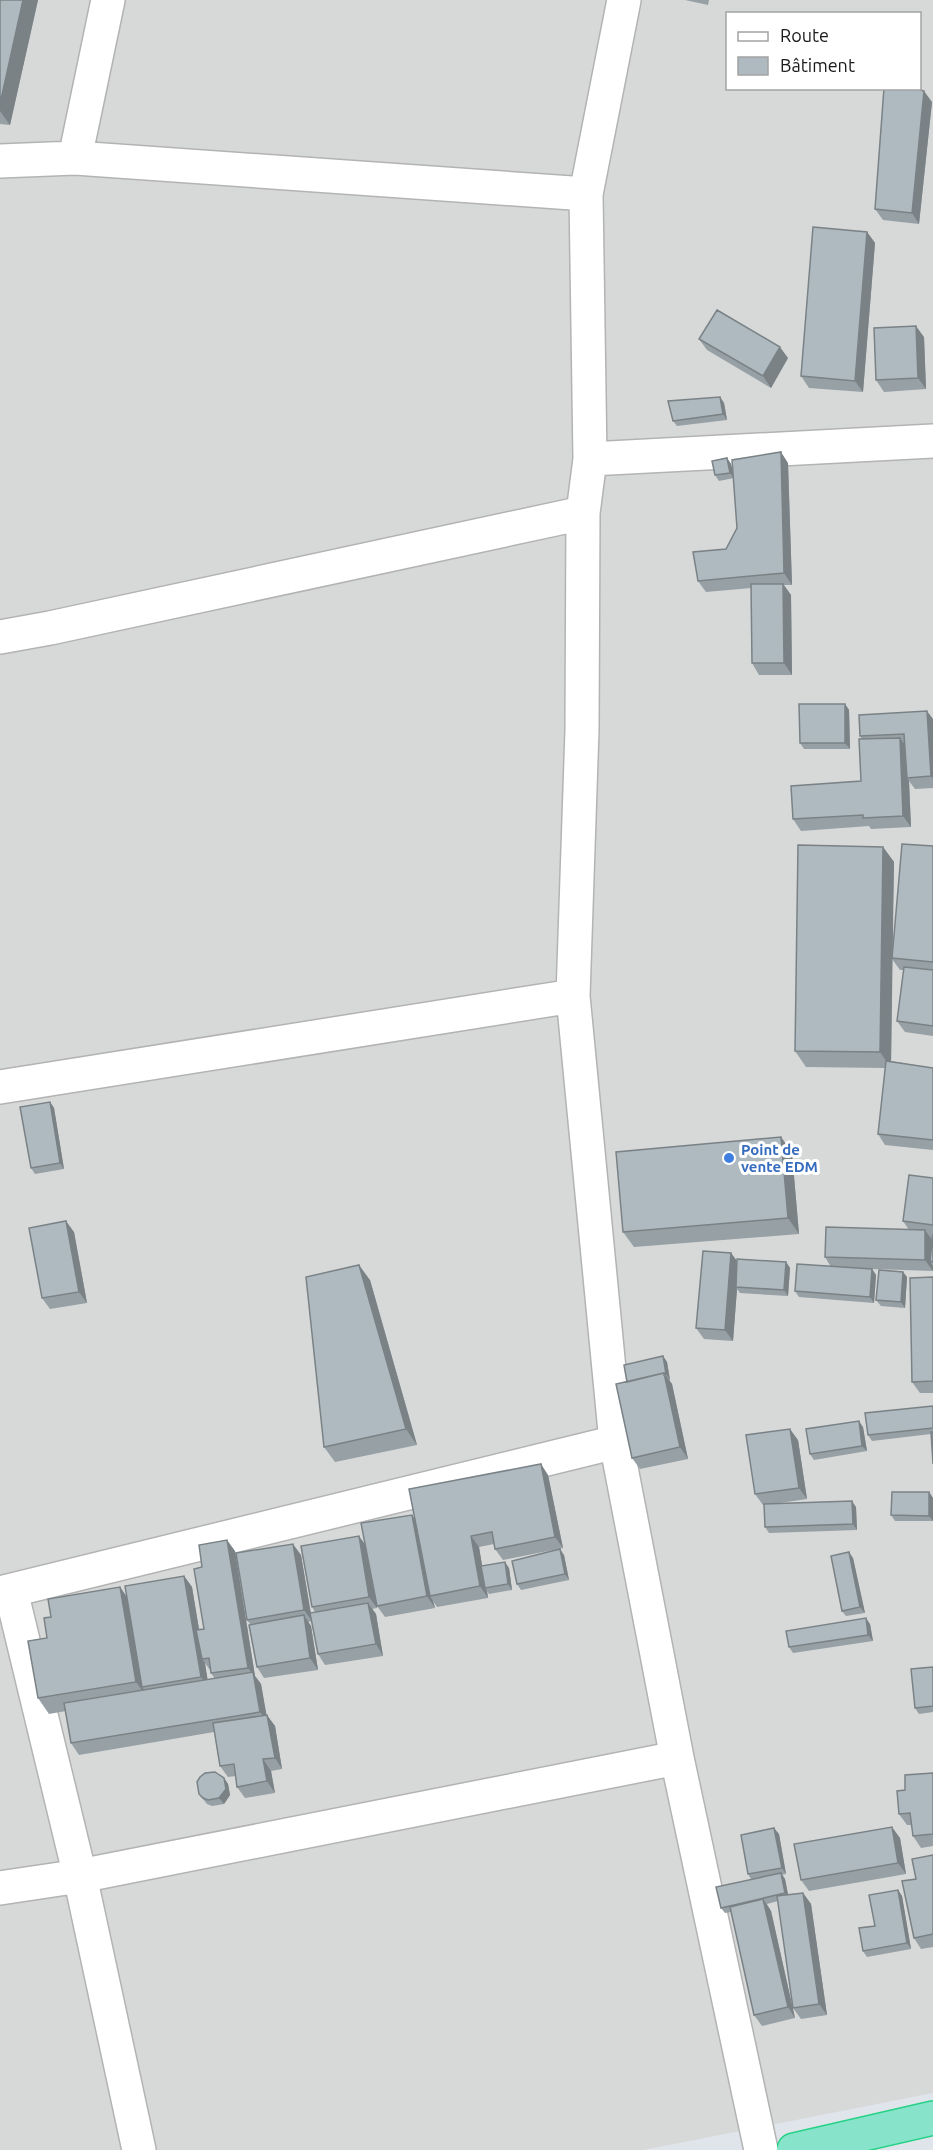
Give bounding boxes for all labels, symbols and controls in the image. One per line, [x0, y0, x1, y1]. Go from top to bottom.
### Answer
legend [726, 12, 921, 90]
text: Route [780, 25, 829, 45]
text: Bâtiment [780, 55, 855, 75]
place label: Point de vente EDM [741, 1141, 818, 1175]
marker: Point de vente EDM [722, 1151, 736, 1165]

